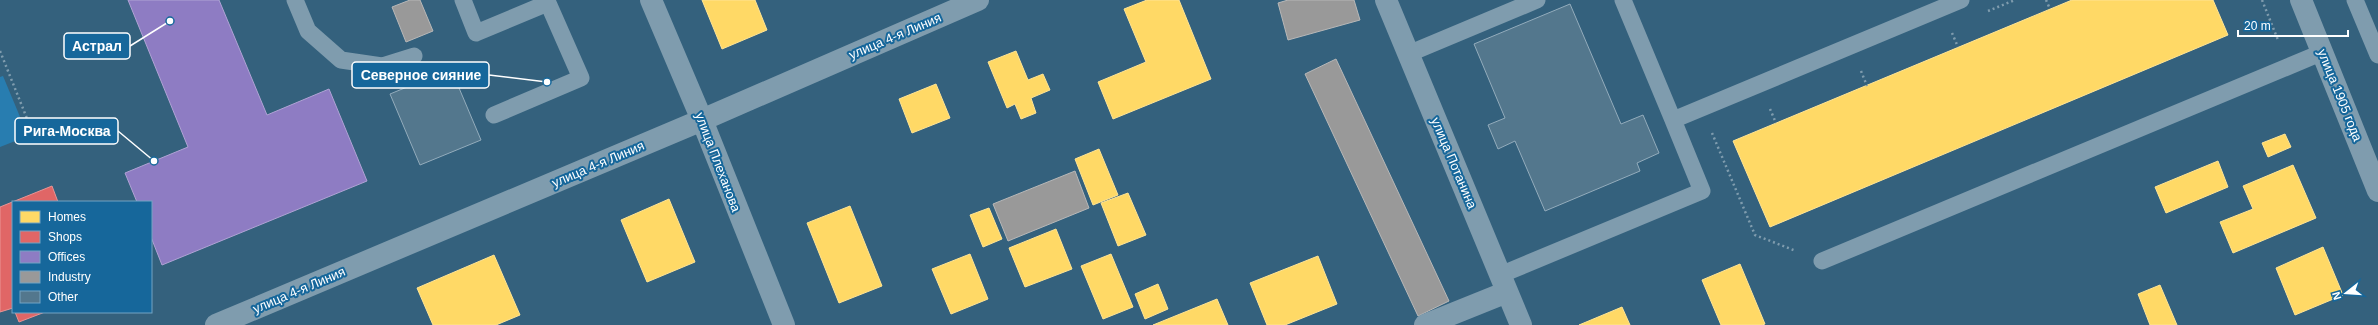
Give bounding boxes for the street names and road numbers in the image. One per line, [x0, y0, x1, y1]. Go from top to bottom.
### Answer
street label: улица 4-я Линия [847, 10, 943, 62]
street label: улица 1905 года [2315, 47, 2366, 144]
street label: улица Плеханова [692, 110, 744, 215]
street label: улица Потанина [1428, 115, 1480, 212]
street label: улица 4-я Линия [550, 138, 646, 190]
street label: улица 4-я Линия [251, 264, 347, 316]

